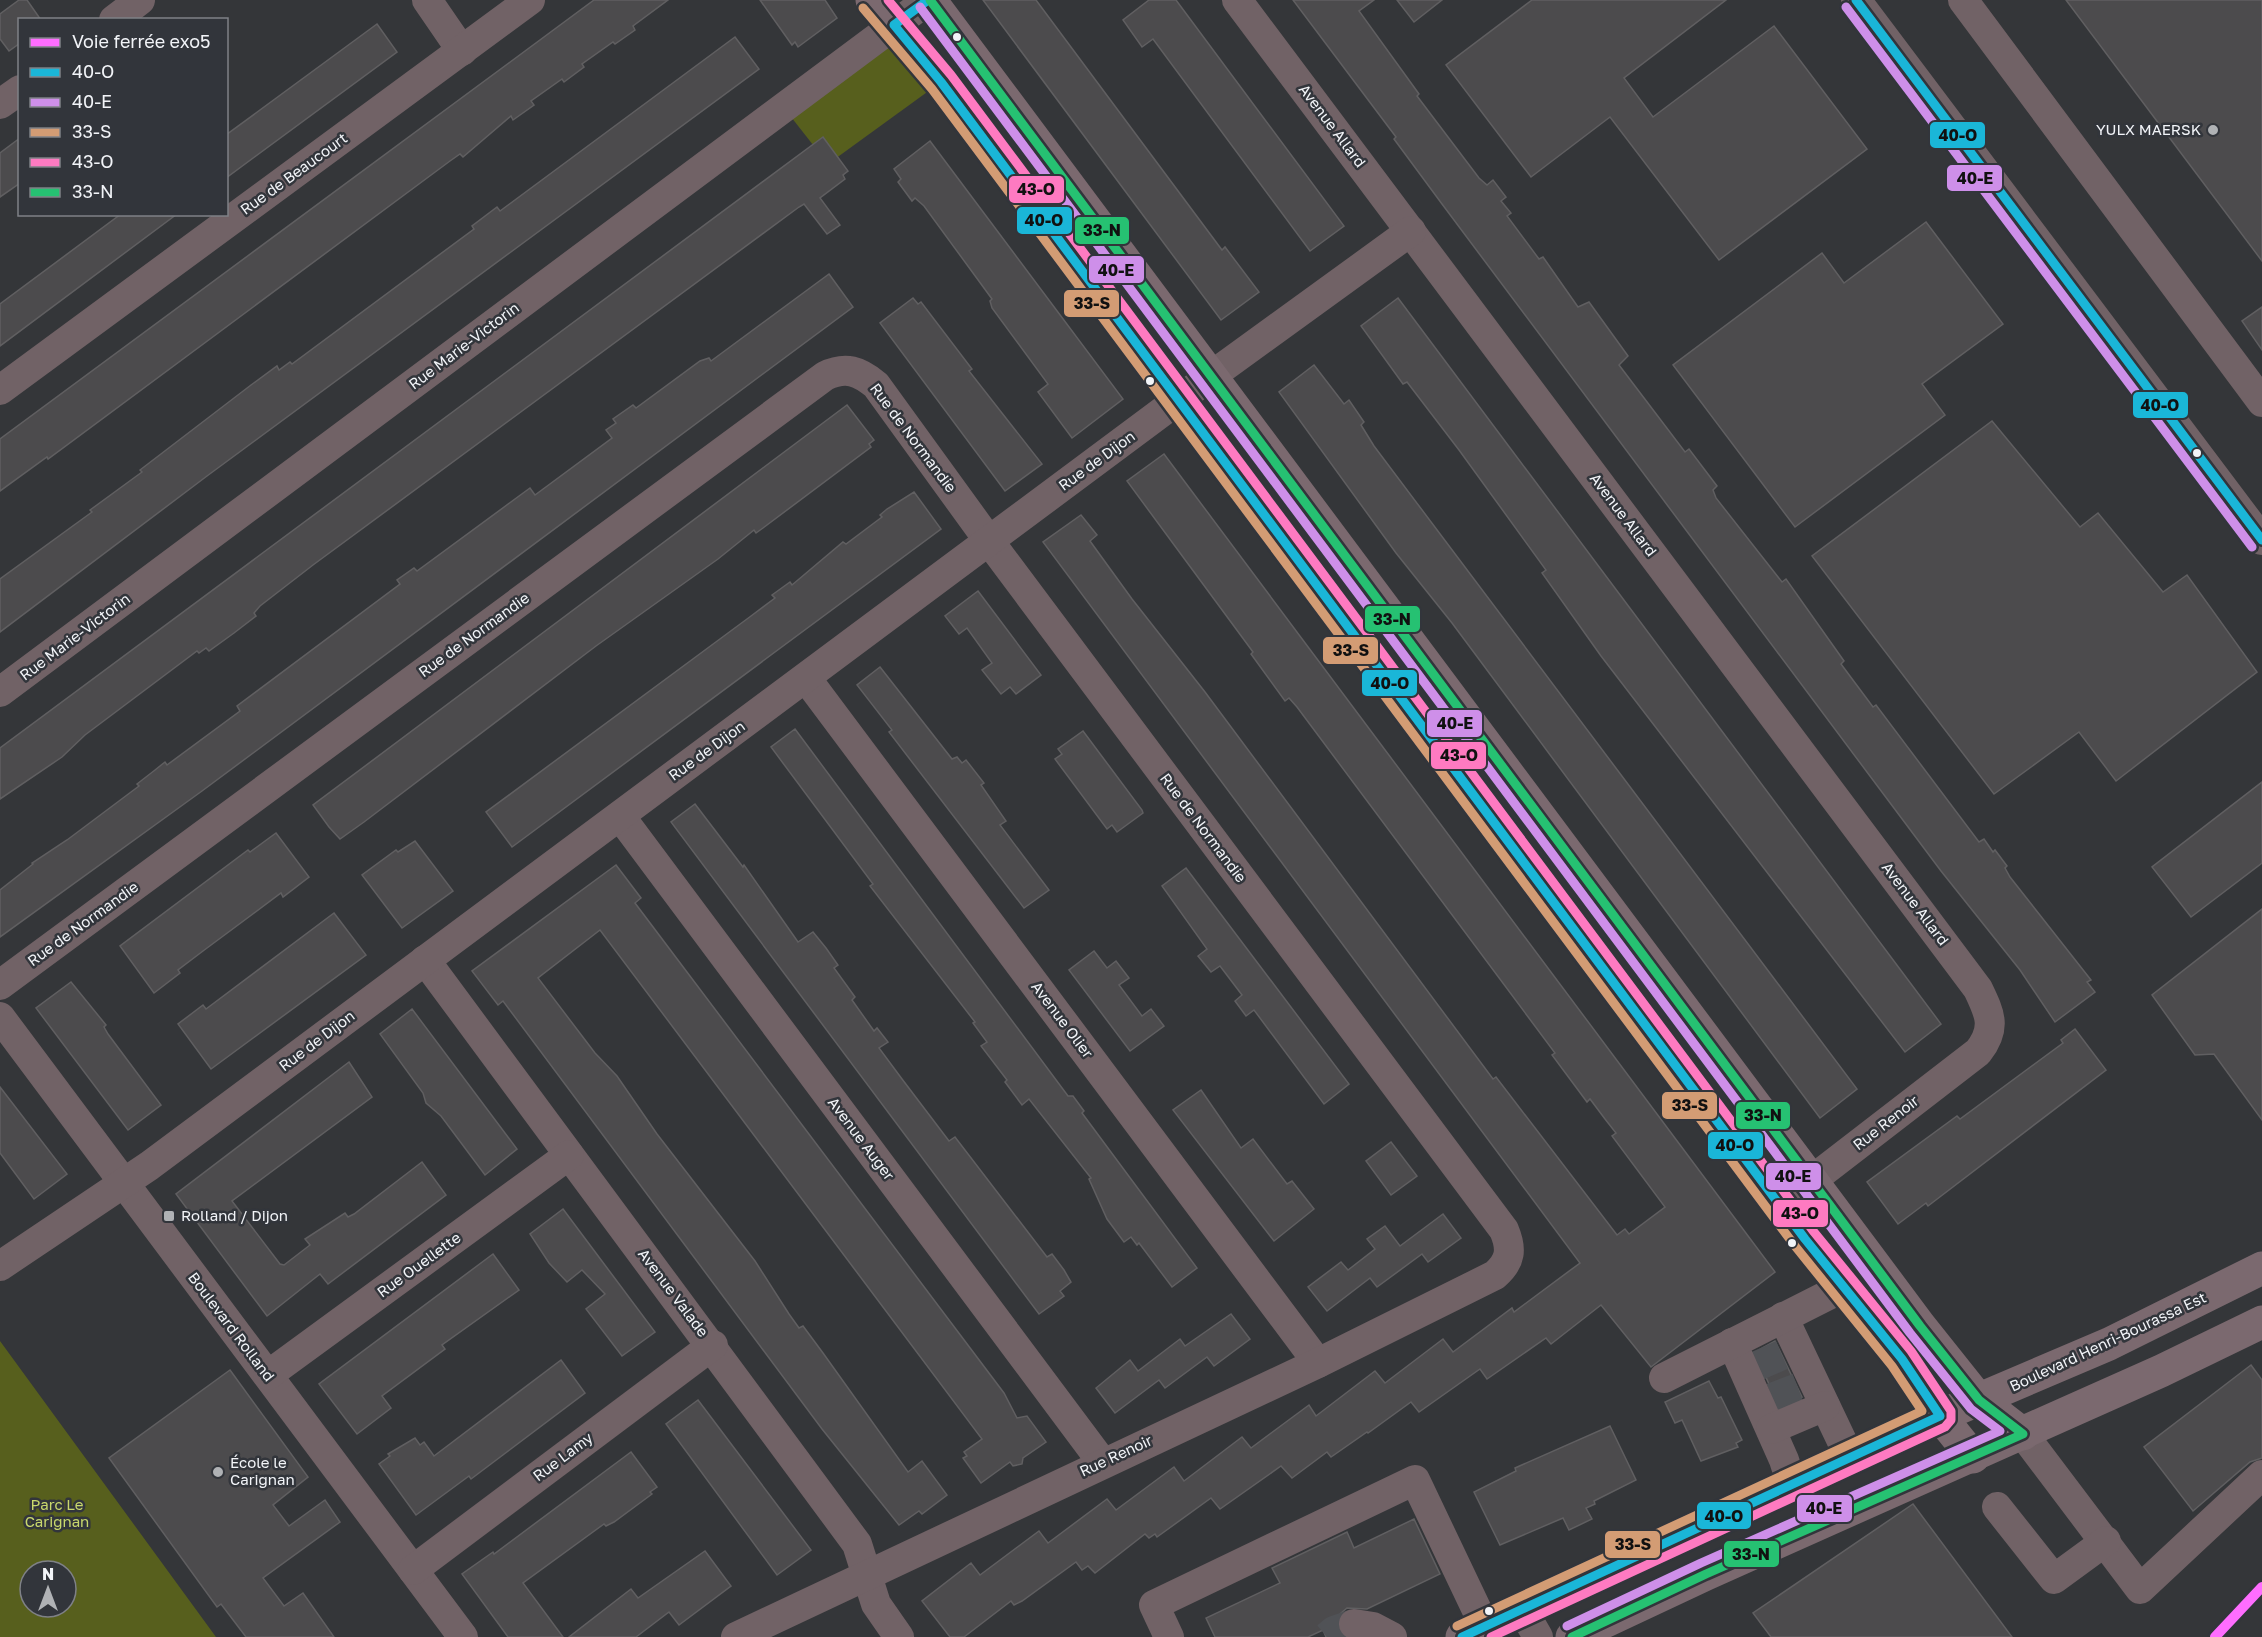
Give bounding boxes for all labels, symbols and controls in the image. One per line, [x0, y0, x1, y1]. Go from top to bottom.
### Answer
legend [18, 18, 228, 216]
text: Voie ferrée exo5 [72, 30, 210, 52]
unlabelled marker [951, 31, 963, 43]
text: 40-O [72, 60, 114, 82]
street label: Avenue Allard [1296, 80, 1370, 171]
text: 40-E [72, 90, 112, 112]
text: 33-S [72, 120, 111, 142]
place label: YULX MAERSK [2096, 120, 2201, 138]
line badge: 40-O [1929, 121, 1986, 149]
marker: YULX MAERSK [2206, 123, 2220, 137]
text: 40-O [1939, 125, 1977, 145]
street label: Rue de Beaucourt [236, 128, 350, 218]
text: 43-O [72, 150, 114, 172]
line badge: 40-E [1946, 164, 2003, 192]
text: 40-E [1957, 168, 1993, 188]
line badge: 43-O [1008, 175, 1065, 204]
text: 43-O [1017, 179, 1055, 199]
text: 33-N [72, 180, 114, 202]
line badge: 40-O [1016, 206, 1073, 235]
text: 40-O [1025, 210, 1063, 230]
line badge: 33-N [1074, 216, 1130, 245]
text: 33-N [1083, 220, 1121, 240]
line badge: 40-E [1088, 255, 1145, 284]
text: 40-E [1098, 260, 1134, 280]
line badge: 33-S [1063, 289, 1120, 318]
text: 33-S [1074, 293, 1110, 313]
street label: Rue Marie-Victorin [405, 298, 522, 393]
unlabelled marker [1144, 375, 1156, 387]
street label: Rue de Normandie [867, 379, 961, 496]
line badge: 40-O [2132, 391, 2189, 419]
text: 40-O [2141, 395, 2179, 415]
street label: Rue de Dijon [1055, 426, 1138, 494]
unlabelled marker [2191, 447, 2203, 459]
street label: Avenue Allard [1587, 469, 1661, 560]
street label: Rue de Normandie [415, 588, 532, 680]
street label: Rue Marie-Victorin [16, 589, 133, 684]
line badge: 33-N [1364, 605, 1421, 633]
text: 33-N [1373, 609, 1411, 629]
line badge: 33-S [1322, 636, 1379, 665]
text: 33-S [1333, 640, 1369, 660]
line badge: 40-O [1361, 669, 1418, 697]
text: 40-O [1371, 673, 1409, 693]
line badge: 40-E [1426, 709, 1483, 738]
text: 40-E [1437, 713, 1473, 733]
street label: Rue de Dijon [665, 716, 748, 784]
line badge: 43-O [1430, 741, 1487, 770]
text: 43-O [1440, 745, 1478, 765]
street label: Rue de Normandie [1157, 769, 1251, 886]
street label: Avenue Allard [1879, 858, 1953, 949]
street label: Rue de Normandie [24, 877, 141, 969]
street label: Avenue Olier [1028, 978, 1098, 1061]
street label: Rue de Dijon [275, 1006, 358, 1074]
line badge: 33-S [1661, 1091, 1718, 1120]
street label: Rue Renoir [1849, 1091, 1922, 1153]
street label: Avenue Auger [825, 1093, 899, 1184]
text: 33-S [1672, 1095, 1708, 1115]
line badge: 33-N [1735, 1101, 1791, 1130]
text: 33-N [1744, 1105, 1782, 1125]
line badge: 40-O [1707, 1131, 1764, 1160]
text: 40-O [1716, 1135, 1754, 1155]
line badge: 40-E [1765, 1162, 1822, 1191]
text: 40-E [1775, 1166, 1811, 1186]
line badge: 43-O [1772, 1199, 1829, 1228]
text: 43-O [1781, 1203, 1819, 1223]
place label: Rolland / Dijon [181, 1206, 288, 1224]
marker: Rolland / Dijon [162, 1209, 176, 1223]
street label: Rue Ouellette [373, 1228, 464, 1301]
unlabelled marker [1786, 1237, 1798, 1249]
street label: Avenue Valade [635, 1245, 713, 1340]
street label: Boulevard Rolland [185, 1268, 279, 1384]
street label: Boulevard Henri-Bourassa Est [2006, 1288, 2209, 1395]
street label: Rue Lamy [529, 1428, 596, 1484]
street label: Rue Renoir [1076, 1430, 1155, 1480]
place label: École le Carignan [230, 1453, 295, 1488]
marker: École le Carignan [211, 1465, 225, 1479]
line badge: 40-E [1796, 1494, 1853, 1523]
park label: Parc Le Carignan [25, 1495, 89, 1530]
text: 40-E [1806, 1498, 1842, 1518]
line badge: 40-O [1696, 1501, 1752, 1530]
text: 40-O [1705, 1506, 1743, 1526]
line badge: 33-S [1604, 1530, 1661, 1559]
text: 33-S [1615, 1534, 1651, 1554]
line badge: 33-N [1723, 1540, 1780, 1568]
text: 33-N [1732, 1544, 1770, 1564]
north arrow [18, 1559, 78, 1619]
text: N [42, 1564, 54, 1584]
unlabelled marker [1483, 1605, 1495, 1617]

